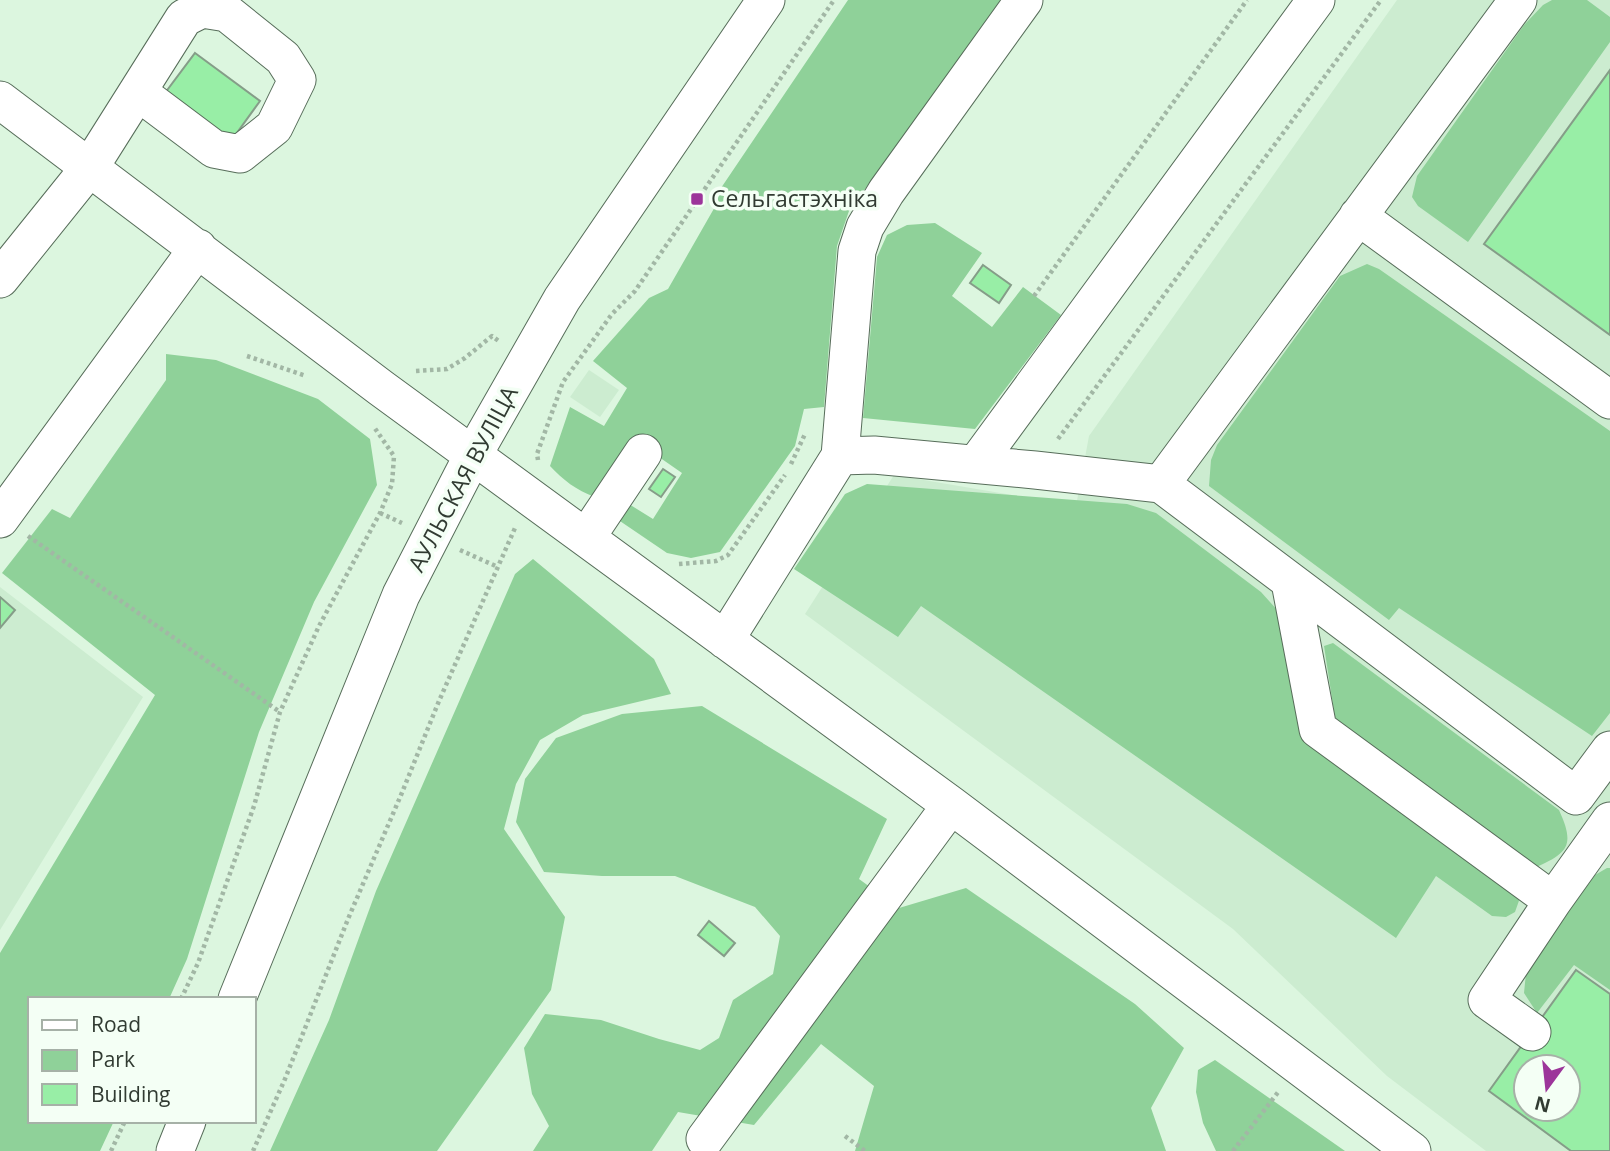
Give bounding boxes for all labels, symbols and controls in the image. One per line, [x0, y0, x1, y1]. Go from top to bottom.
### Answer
place label: Сельгастэхніка [711, 182, 878, 214]
marker: Сельгастэхніка [689, 191, 705, 207]
street label: АУЛЬСКАЯ ВУЛІЦА [400, 380, 525, 577]
legend [28, 997, 256, 1123]
text: Road [91, 1010, 141, 1038]
text: Park [91, 1045, 135, 1073]
north arrow [1512, 1053, 1582, 1123]
text: Building [91, 1080, 170, 1108]
text: N [1532, 1090, 1553, 1119]

